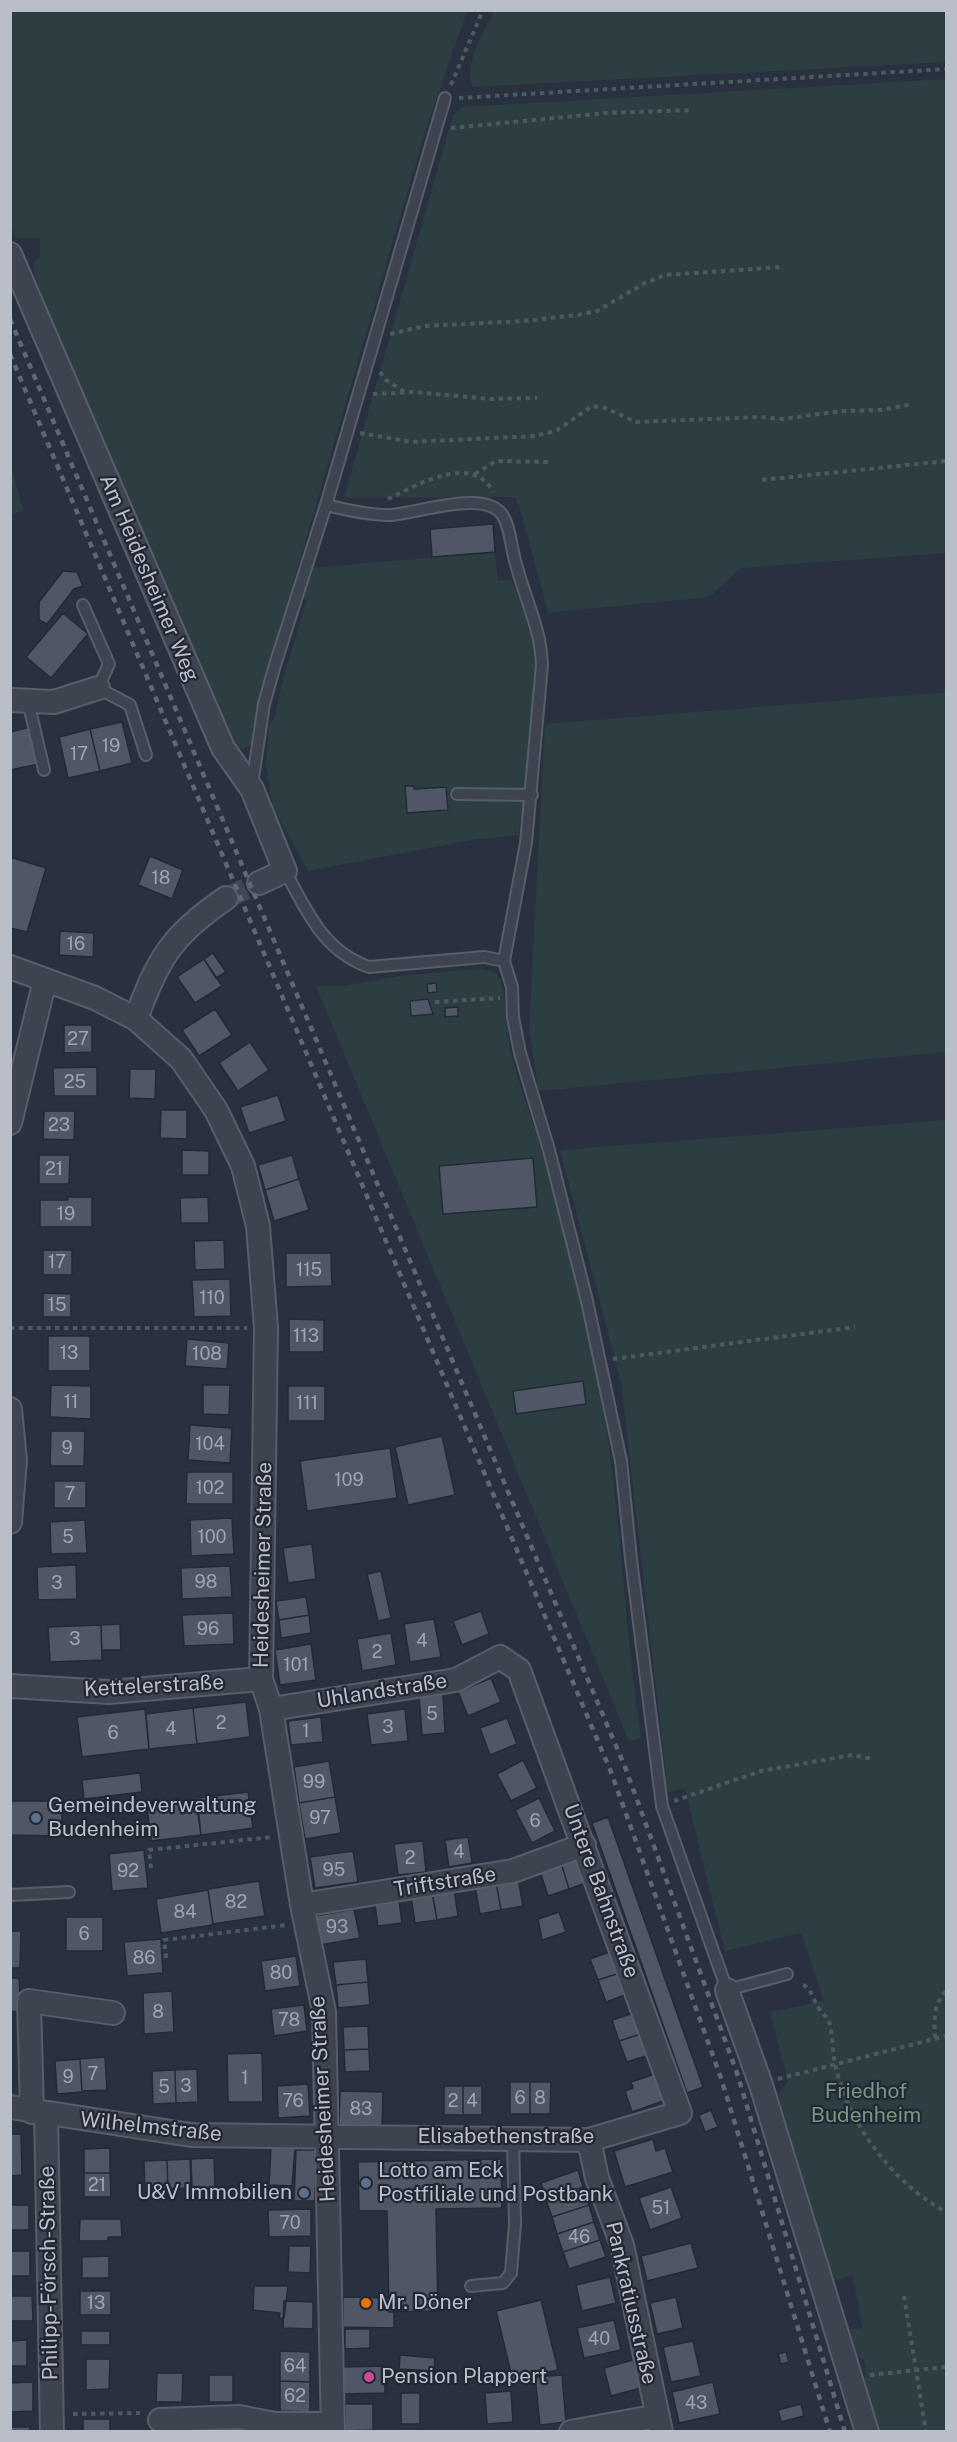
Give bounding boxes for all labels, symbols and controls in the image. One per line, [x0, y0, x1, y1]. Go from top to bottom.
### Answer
street label: Am Heidesheimer Weg [94, 470, 204, 686]
house number: 19 [102, 735, 120, 757]
house number: 17 [70, 743, 88, 765]
house number: 18 [152, 867, 170, 889]
house number: 16 [67, 933, 85, 955]
house number: 27 [67, 1028, 89, 1050]
house number: 25 [64, 1071, 86, 1093]
house number: 23 [48, 1114, 70, 1136]
house number: 21 [45, 1158, 63, 1180]
house number: 19 [57, 1203, 75, 1225]
house number: 17 [48, 1251, 66, 1273]
house number: 115 [296, 1259, 322, 1281]
house number: 110 [199, 1287, 225, 1309]
house number: 15 [48, 1294, 66, 1316]
house number: 113 [293, 1325, 319, 1347]
house number: 13 [60, 1342, 78, 1364]
house number: 108 [192, 1343, 222, 1365]
house number: 11 [64, 1391, 78, 1413]
house number: 111 [296, 1392, 318, 1414]
house number: 104 [195, 1433, 225, 1455]
house number: 9 [61, 1437, 73, 1459]
street label: Heidesheimer Straße [249, 1462, 277, 1668]
house number: 109 [334, 1469, 364, 1491]
house number: 102 [195, 1477, 225, 1499]
house number: 7 [65, 1483, 75, 1505]
house number: 5 [62, 1526, 74, 1548]
house number: 100 [197, 1526, 227, 1548]
house number: 98 [195, 1571, 217, 1593]
house number: 3 [51, 1572, 63, 1594]
house number: 96 [197, 1618, 219, 1640]
house number: 3 [69, 1628, 81, 1650]
house number: 4 [416, 1630, 428, 1652]
house number: 2 [372, 1641, 382, 1663]
house number: 101 [283, 1654, 309, 1676]
street label: Uhlandstraße [315, 1668, 449, 1714]
street label: Kettelerstraße [83, 1670, 225, 1702]
house number: 5 [426, 1703, 438, 1725]
house number: 2 [216, 1712, 226, 1734]
house number: 3 [382, 1716, 394, 1738]
house number: 4 [165, 1718, 177, 1740]
house number: 1 [302, 1720, 310, 1742]
house number: 6 [107, 1722, 119, 1744]
house number: 99 [303, 1771, 325, 1793]
place label: Gemeindeverwaltung Budenheim [48, 1793, 257, 1843]
street label: Untere Bahnstraße [558, 1801, 644, 1981]
house number: 97 [309, 1807, 331, 1829]
house number: 6 [529, 1810, 541, 1832]
marker: Gemeindeverwaltung Budenheim [29, 1811, 43, 1825]
house number: 4 [453, 1841, 465, 1863]
house number: 2 [405, 1847, 415, 1869]
house number: 95 [323, 1859, 345, 1881]
house number: 92 [117, 1860, 139, 1882]
street label: Triftstraße [392, 1861, 498, 1903]
house number: 82 [225, 1891, 247, 1913]
house number: 84 [174, 1901, 196, 1923]
house number: 93 [326, 1916, 348, 1938]
house number: 6 [78, 1923, 90, 1945]
house number: 86 [133, 1947, 155, 1969]
house number: 80 [270, 1962, 292, 1984]
street label: Heidesheimer Straße [305, 1995, 341, 2203]
house number: 8 [152, 2001, 164, 2023]
house number: 78 [278, 2009, 300, 2031]
house number: 7 [88, 2063, 98, 2085]
house number: 9 [62, 2066, 74, 2088]
house number: 1 [241, 2067, 249, 2089]
house number: 3 [180, 2075, 192, 2097]
house number: 5 [158, 2076, 170, 2098]
park label: Friedhof Budenheim [811, 2079, 921, 2129]
house number: 6 [514, 2087, 526, 2109]
house number: 8 [534, 2087, 546, 2109]
house number: 76 [282, 2090, 304, 2112]
house number: 2 [448, 2090, 458, 2112]
house number: 4 [466, 2090, 478, 2112]
house number: 83 [350, 2098, 372, 2120]
street label: Wilhelmstraße [79, 2107, 223, 2147]
street label: Elisabethenstraße [418, 2124, 594, 2150]
place label: Lotto am Eck Postfiliale und Postbank [378, 2158, 614, 2208]
street label: Philipp-Försch-Straße [35, 2165, 63, 2381]
house number: 21 [88, 2174, 106, 2196]
marker: Lotto am Eck Postfiliale und Postbank [359, 2176, 373, 2190]
place label: U&V Immobilien [137, 2180, 292, 2206]
marker: U&V Immobilien [297, 2186, 311, 2200]
house number: 51 [652, 2197, 670, 2219]
house number: 70 [279, 2212, 301, 2234]
street label: Pankratiusstraße [600, 2219, 662, 2387]
house number: 46 [568, 2226, 590, 2248]
place label: Mr. Döner [378, 2290, 472, 2316]
house number: 13 [87, 2292, 105, 2314]
marker: Mr. Döner [359, 2296, 373, 2310]
house number: 40 [588, 2328, 610, 2350]
house number: 64 [284, 2355, 306, 2377]
place label: Pension Plappert [381, 2364, 547, 2390]
marker: Pension Plappert [362, 2370, 376, 2384]
house number: 62 [284, 2385, 306, 2407]
house number: 43 [685, 2392, 707, 2414]

